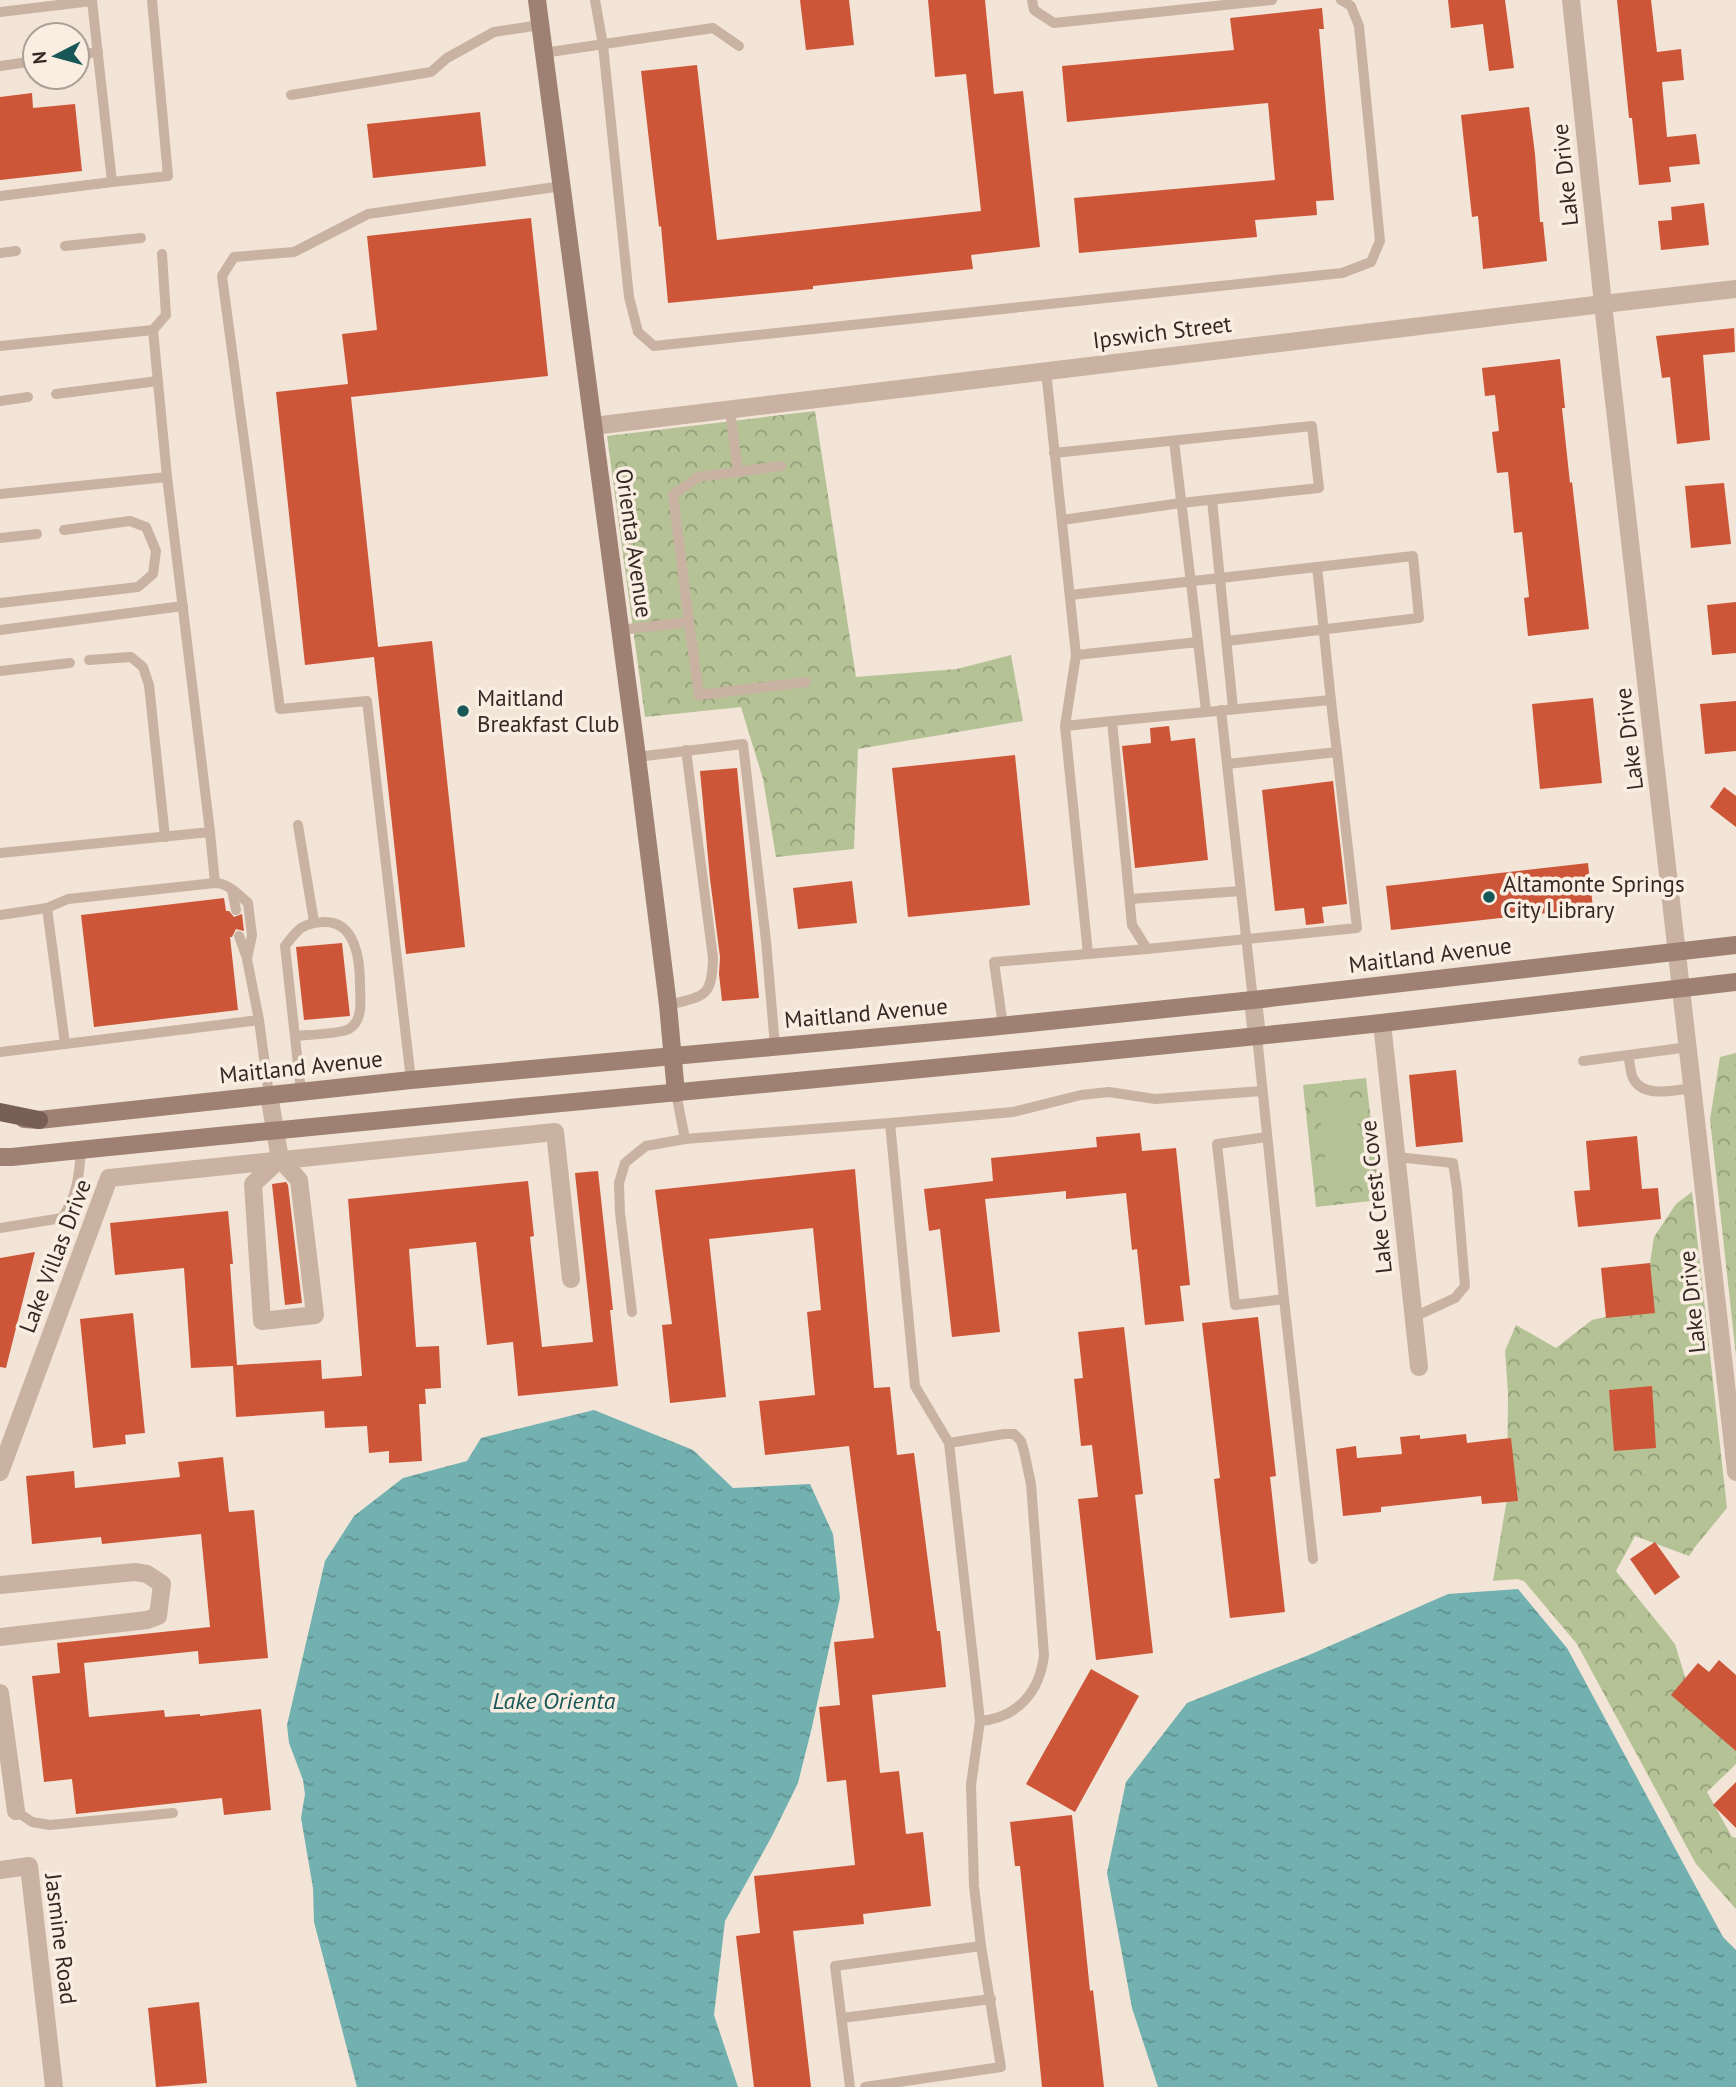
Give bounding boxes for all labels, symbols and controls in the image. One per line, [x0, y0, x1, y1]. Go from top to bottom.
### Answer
north arrow [21, 21, 91, 91]
text: N [27, 50, 52, 65]
street label: Lake Drive [1545, 122, 1584, 228]
street label: Ipswich Street [1091, 309, 1233, 354]
street label: Orienta Avenue [610, 466, 659, 619]
place label: Maitland Breakfast Club [477, 683, 619, 738]
street label: Lake Drive [1608, 686, 1649, 792]
marker: Maitland Breakfast Club [455, 703, 471, 719]
place label: Altamonte Springs City Library [1503, 869, 1685, 924]
marker: Altamonte Springs City Library [1481, 889, 1497, 905]
street label: Maitland Avenue [1347, 930, 1513, 979]
street label: Maitland Avenue [783, 991, 949, 1034]
street label: Maitland Avenue [218, 1044, 384, 1089]
street label: Lake Crest Cove [1353, 1119, 1398, 1275]
street label: Lake Villas Drive [12, 1175, 97, 1337]
street label: Lake Drive [1672, 1249, 1711, 1355]
water label: Lake Orienta [493, 1685, 616, 1716]
street label: Jasmine Road [39, 1871, 84, 2006]

